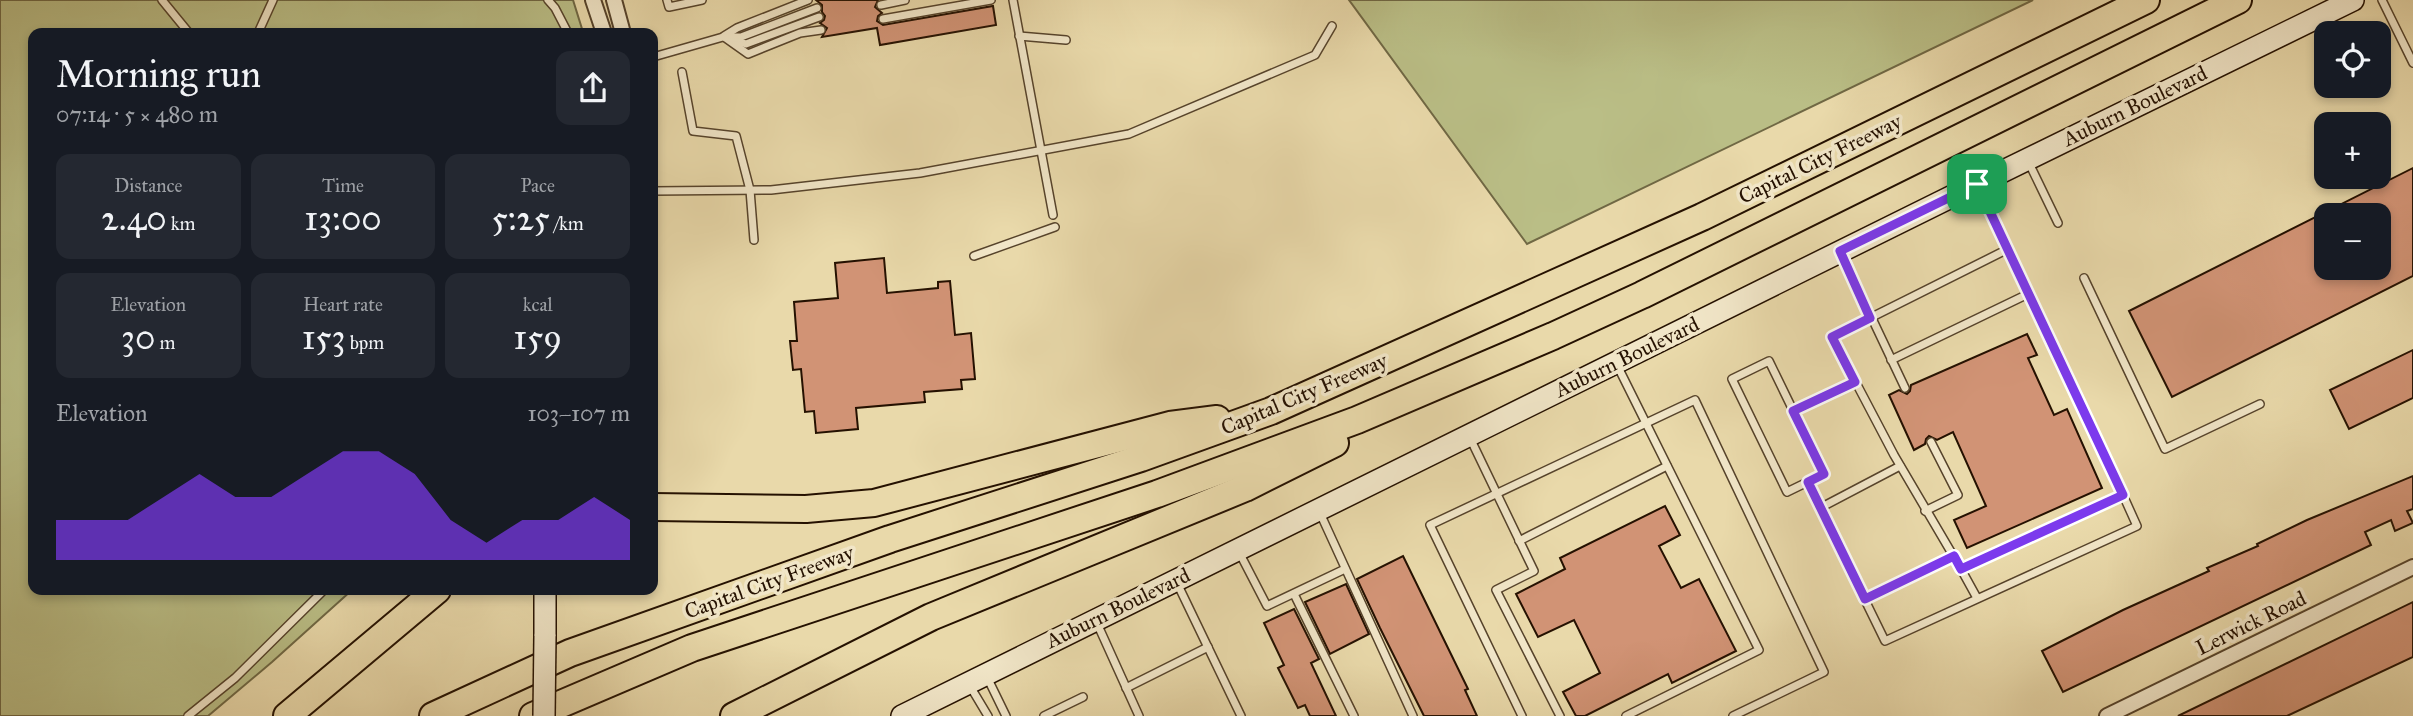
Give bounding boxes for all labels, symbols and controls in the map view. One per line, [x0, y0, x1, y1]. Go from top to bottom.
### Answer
map controls [2314, 21, 2391, 280]
button: locate [2314, 21, 2391, 98]
text: Morning run [56, 51, 261, 97]
button: share [556, 51, 630, 125]
street label: Auburn Boulevard [2058, 60, 2212, 153]
text: 07:14 · 5 × 480 m [56, 100, 218, 128]
street label: Capital City Freeway [1734, 108, 1907, 210]
button: + [2314, 112, 2391, 189]
pin [1947, 154, 2007, 214]
icon: arrive [1958, 165, 1996, 203]
text: Distance [114, 174, 182, 197]
text: Time [322, 174, 364, 197]
text: Pace [520, 174, 555, 197]
text: 2.40 [101, 197, 167, 240]
text: 13:00 [304, 197, 382, 240]
text: 5:25 [491, 197, 550, 240]
button: − [2314, 203, 2391, 280]
text: km [167, 212, 195, 235]
text: /km [550, 212, 584, 235]
text: Elevation [111, 293, 186, 316]
text: Heart rate [303, 293, 383, 316]
text: kcal [523, 293, 553, 316]
street label: Auburn Boulevard [1550, 311, 1704, 404]
text: 30 [121, 316, 155, 359]
text: 153 [302, 316, 346, 359]
text: 159 [513, 316, 562, 359]
text: m [155, 331, 176, 354]
text: bpm [346, 331, 384, 354]
street label: Capital City Freeway [1217, 347, 1392, 441]
text: Elevation [56, 399, 147, 427]
text: 103–107 m [527, 399, 630, 427]
street label: Capital City Freeway [681, 539, 858, 625]
street label: Auburn Boulevard [1041, 562, 1195, 655]
street label: Lerwick Road [2192, 585, 2311, 661]

